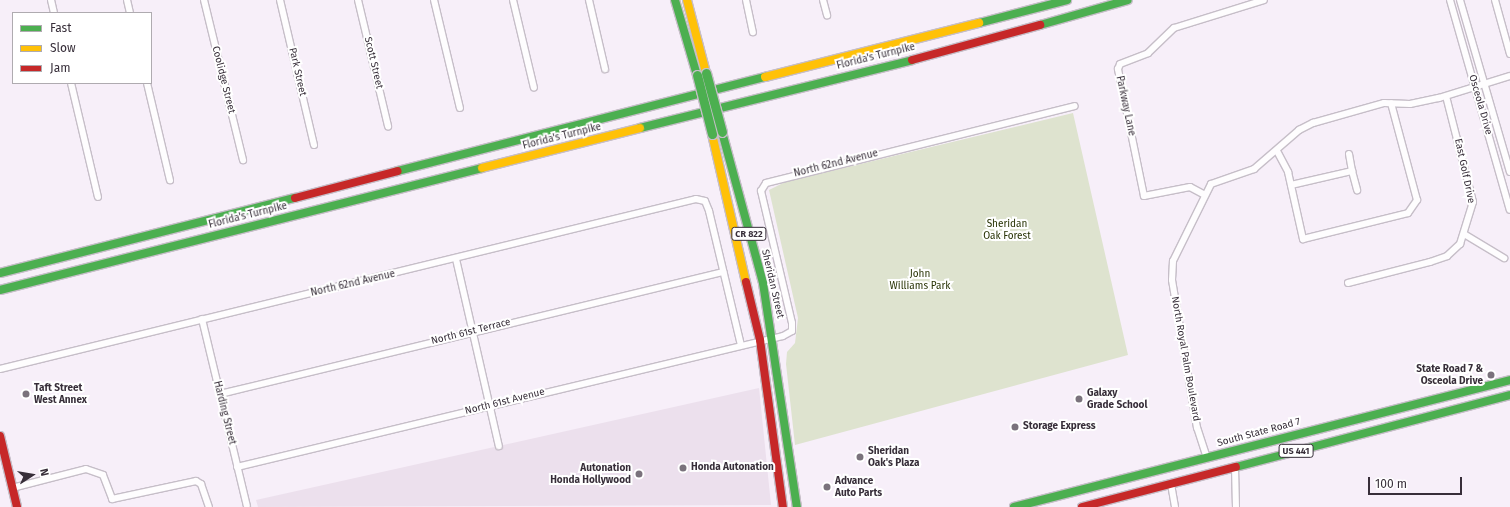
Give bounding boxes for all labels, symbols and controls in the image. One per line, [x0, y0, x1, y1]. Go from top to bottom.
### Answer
legend [12, 12, 152, 84]
text: Fast [50, 21, 72, 35]
street label: Scott Street [361, 36, 385, 90]
text: Slow [50, 41, 76, 55]
street label: Florida's Turnpike [835, 41, 917, 73]
street label: Coolidge Street [209, 45, 237, 115]
street label: Park Street [286, 47, 308, 97]
text: Jam [50, 61, 70, 75]
street label: Osceola Drive [1466, 74, 1494, 136]
street label: Parkway Lane [1113, 75, 1137, 137]
street label: Florida's Turnpike [521, 121, 603, 153]
street label: East Golf Drive [1451, 137, 1477, 205]
street label: North 62nd Avenue [793, 148, 879, 180]
street label: Florida's Turnpike [207, 200, 289, 232]
park label: Sheridan Oak Forest [983, 218, 1031, 242]
road number: CR 822 [731, 227, 767, 241]
street label: Sheridan Street [758, 248, 786, 320]
street label: North 62nd Avenue [310, 268, 396, 300]
park label: John Williams Park [890, 268, 950, 292]
street label: North Royal Palm Boulevard [1168, 296, 1202, 422]
street label: North 61st Terrace [430, 316, 512, 348]
place label: State Road 7 & Osceola Drive [1416, 363, 1483, 386]
marker: State Road 7 & Osceola Drive [1486, 370, 1496, 380]
street label: Harding Street [210, 380, 238, 446]
place label: Taft Street West Annex [34, 382, 87, 406]
street label: North 61st Avenue [464, 386, 546, 418]
place label: Galaxy Grade School [1087, 387, 1147, 410]
marker: Taft Street West Annex [21, 389, 31, 399]
marker: Galaxy Grade School [1074, 394, 1084, 404]
street label: South State Road 7 [1216, 416, 1302, 450]
place label: Storage Express [1023, 421, 1096, 433]
marker: Storage Express [1010, 422, 1020, 432]
road number: US 441 [1278, 444, 1314, 458]
place label: Sheridan Oak's Plaza [868, 445, 920, 468]
marker: Sheridan Oak's Plaza [855, 452, 865, 462]
north arrow [12, 455, 52, 495]
place label: Autonation Honda Hollywood [550, 462, 631, 486]
place label: Honda Autonation [691, 462, 774, 474]
marker: Honda Autonation [678, 463, 688, 473]
text: N [37, 467, 51, 477]
marker: Autonation Honda Hollywood [634, 469, 644, 479]
scale bar [1370, 469, 1464, 495]
place label: Advance Auto Parts [835, 475, 882, 498]
text: 100 m [1375, 477, 1407, 491]
marker: Advance Auto Parts [822, 482, 832, 492]

